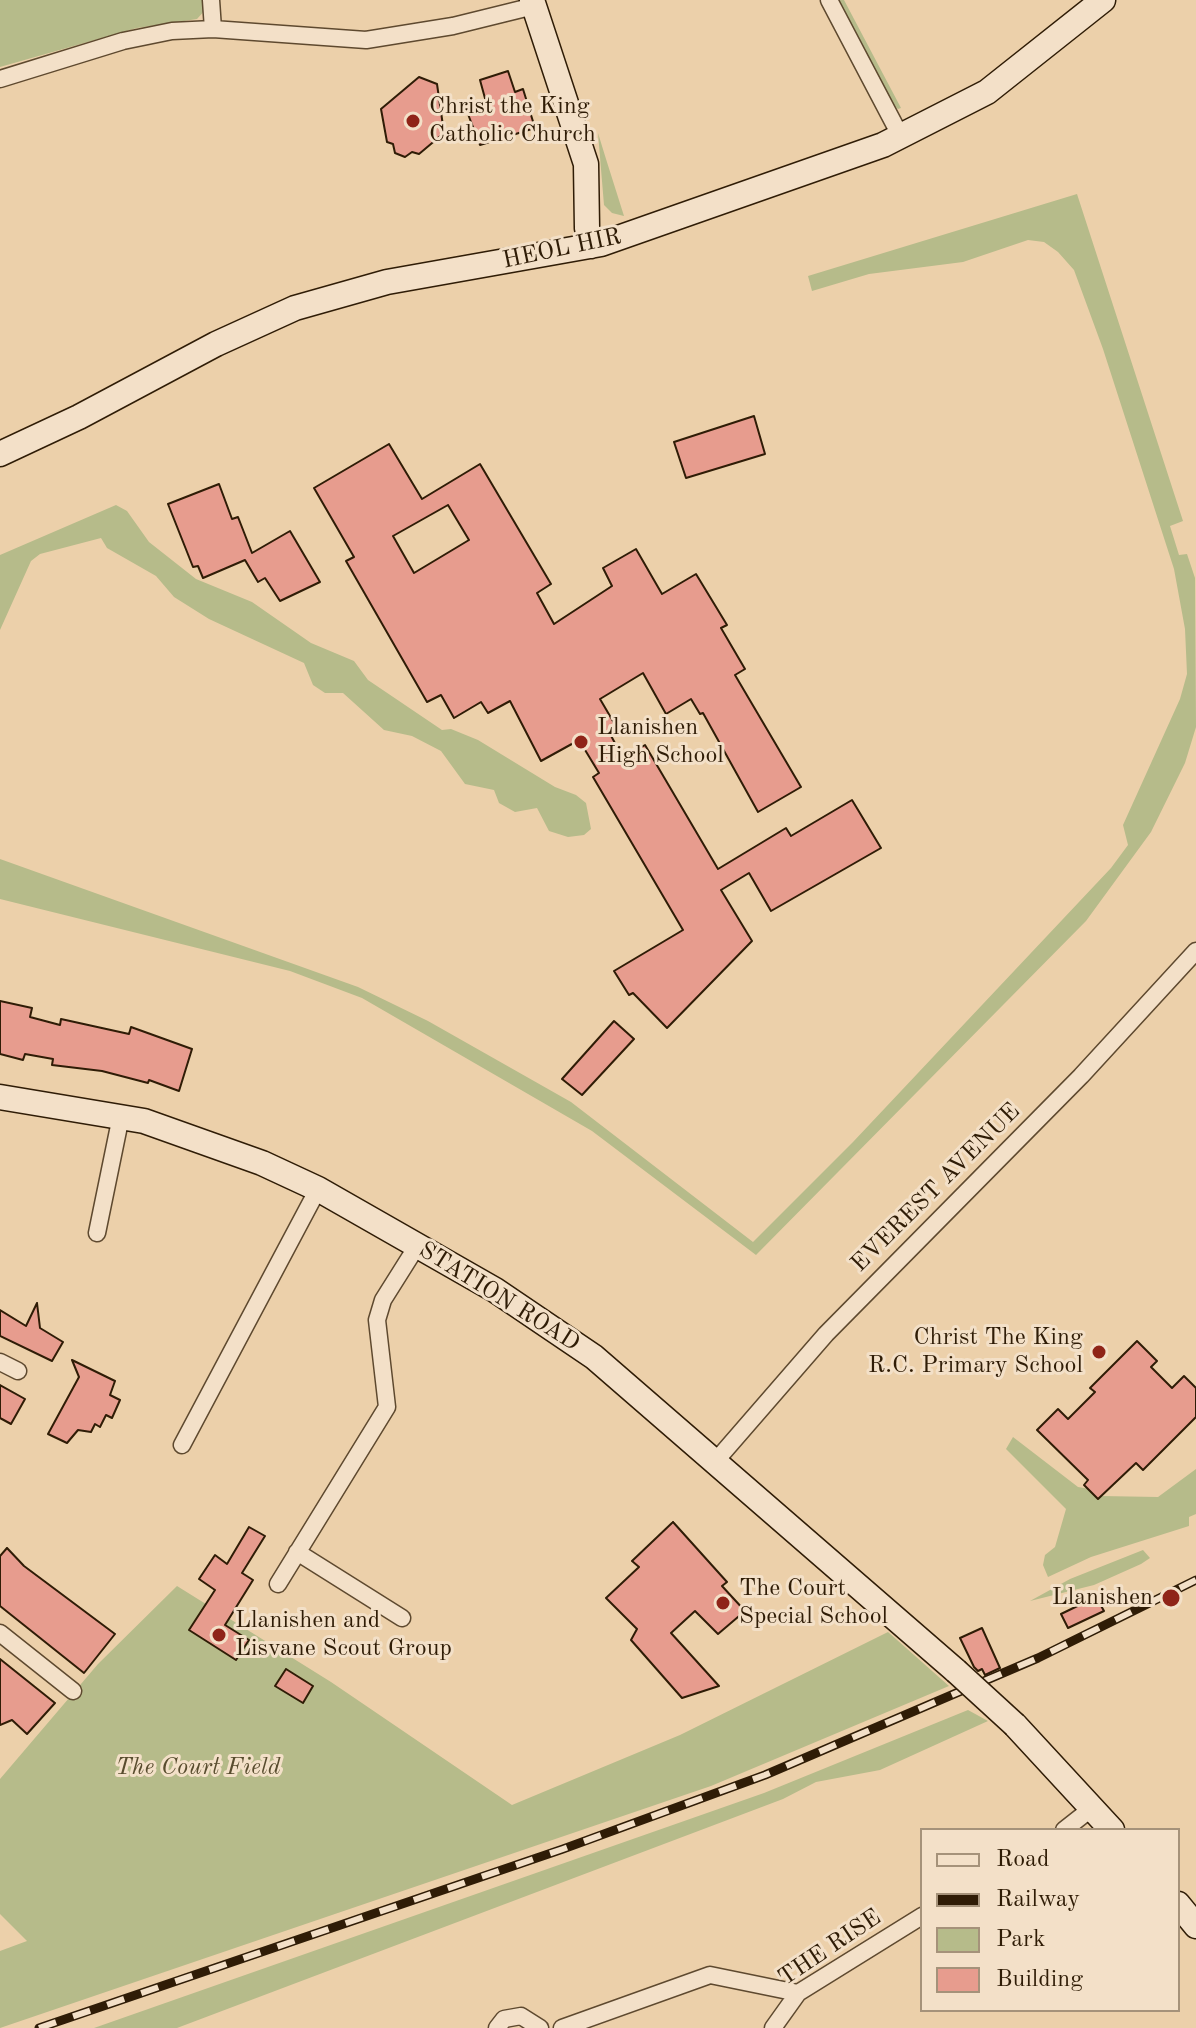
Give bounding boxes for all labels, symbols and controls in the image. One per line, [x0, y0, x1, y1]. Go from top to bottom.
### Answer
place label: Christ the King Catholic Church [429, 93, 596, 149]
marker: Christ the King Catholic Church [404, 112, 422, 130]
street label: HEOL HIR [500, 222, 624, 276]
place label: Llanishen High School [597, 714, 724, 770]
marker: Llanishen High School [572, 733, 590, 751]
street label: EVEREST AVENUE [845, 1097, 1027, 1279]
street label: STATION ROAD [413, 1236, 585, 1358]
place label: Christ The King R.C. Primary School [868, 1324, 1083, 1380]
marker: Christ The King R.C. Primary School [1090, 1343, 1108, 1361]
place label: The Court Special School [739, 1575, 888, 1631]
place label: Llanishen [1052, 1584, 1153, 1612]
marker: Llanishen [1160, 1587, 1182, 1609]
marker: The Court Special School [714, 1594, 732, 1612]
place label: Llanishen and Lisvane Scout Group [235, 1607, 452, 1663]
marker: Llanishen and Lisvane Scout Group [210, 1626, 228, 1644]
park label: The Court Field [116, 1754, 280, 1782]
legend [920, 1828, 1180, 2012]
text: Road [996, 1848, 1049, 1872]
text: Railway [996, 1888, 1080, 1912]
street label: THE RISE [773, 1903, 887, 1993]
text: Park [996, 1928, 1045, 1952]
text: Building [996, 1968, 1083, 1992]

